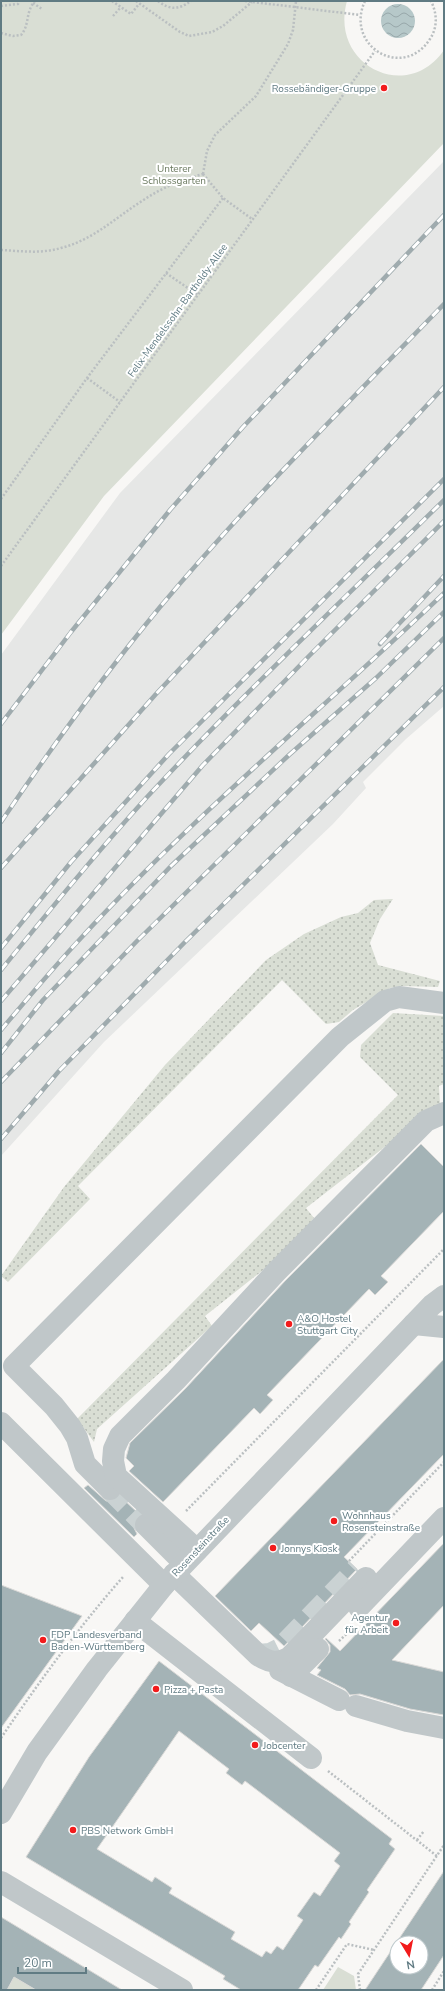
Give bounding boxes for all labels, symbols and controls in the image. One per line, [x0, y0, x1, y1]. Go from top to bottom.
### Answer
place label: Rossebändiger-Gruppe [272, 82, 376, 96]
marker: Rossebändiger-Gruppe [379, 83, 389, 93]
park label: Unterer Schlossgarten [142, 162, 206, 188]
street label: Felix-Mendelssohn-Bartholdy-Allee [125, 241, 231, 380]
place label: A&O Hostel Stuttgart City [297, 1312, 359, 1338]
marker: A&O Hostel Stuttgart City [284, 1319, 294, 1329]
place label: Wohnhaus Rosensteinstraße [342, 1509, 420, 1535]
street label: Rosensteinstraße [169, 1513, 232, 1580]
marker: Wohnhaus Rosensteinstraße [329, 1516, 339, 1526]
place label: Jonnys Kiosk [280, 1542, 338, 1556]
marker: Jonnys Kiosk [268, 1543, 278, 1553]
place label: Agentur für Arbeit [345, 1611, 388, 1637]
marker: Agentur für Arbeit [391, 1618, 401, 1628]
place label: FDP Landesverband Baden-Württemberg [51, 1628, 145, 1654]
marker: FDP Landesverband Baden-Württemberg [38, 1635, 48, 1645]
place label: Pizza + Pasta [164, 1683, 223, 1697]
marker: Pizza + Pasta [151, 1684, 161, 1694]
place label: Jobcenter [262, 1739, 306, 1753]
marker: Jobcenter [250, 1740, 260, 1750]
place label: PBS Network GmbH [81, 1824, 173, 1838]
marker: PBS Network GmbH [68, 1825, 78, 1835]
north arrow [389, 1935, 429, 1975]
scale bar [18, 1949, 86, 1975]
text: 20 m [24, 1955, 52, 1971]
text: N [405, 1956, 416, 1972]

